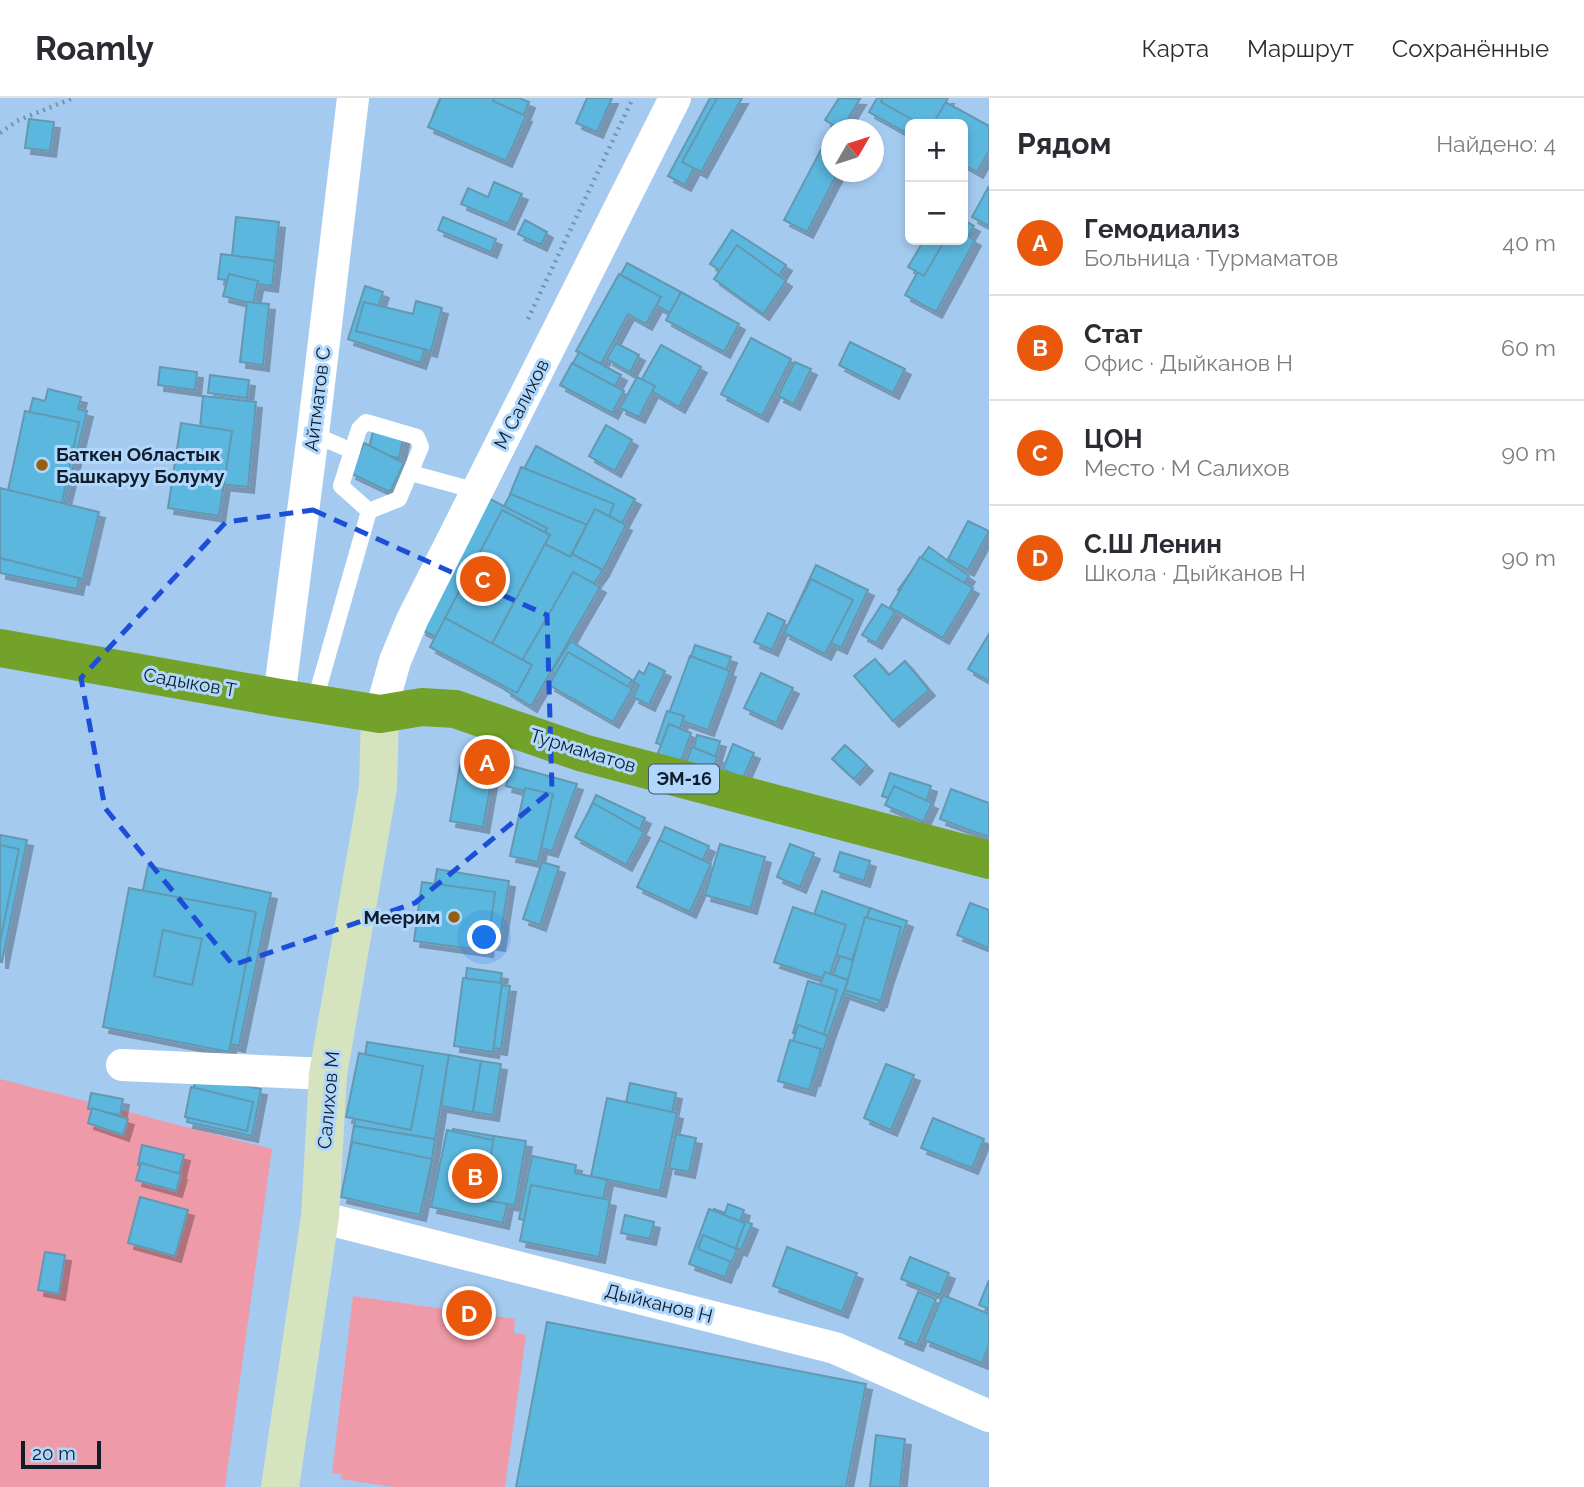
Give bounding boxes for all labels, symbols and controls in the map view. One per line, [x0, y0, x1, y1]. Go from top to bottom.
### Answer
text: Roamly [35, 29, 154, 68]
text: Карта [1141, 34, 1209, 63]
text: Маршрут [1247, 34, 1354, 63]
text: Сохранённые [1392, 34, 1549, 63]
north arrow [821, 119, 884, 182]
map controls [905, 119, 968, 245]
button: + [905, 119, 968, 182]
text: Рядом [1017, 126, 1111, 161]
text: Найдено: 4 [1436, 130, 1556, 157]
button: − [905, 182, 968, 245]
text: Гемодиализ [1084, 214, 1240, 244]
text: A [1032, 229, 1048, 256]
text: 40 m [1502, 229, 1556, 256]
text: Больница · Турмаматов [1084, 244, 1338, 271]
text: Стат [1084, 319, 1142, 349]
text: B [1032, 334, 1048, 361]
text: 60 m [1501, 334, 1556, 361]
street label: Айтматов С [300, 345, 334, 453]
text: Офис · Дыйканов Н [1084, 349, 1293, 376]
street label: М Салихов [489, 355, 553, 453]
text: ЦОН [1084, 424, 1143, 454]
text: C [1032, 439, 1048, 466]
text: 90 m [1501, 439, 1556, 466]
place label: Баткен Областык Башкаруу Болуму [56, 443, 225, 487]
text: Место · М Салихов [1084, 454, 1290, 481]
marker: Баткен Областык Башкаруу Болуму [34, 457, 50, 473]
text: С.Ш Ленин [1084, 529, 1222, 559]
text: D [1032, 544, 1048, 571]
text: 90 m [1501, 544, 1556, 571]
pin: C [460, 553, 506, 605]
text: Школа · Дыйканов Н [1084, 559, 1306, 586]
street label: Садыков Т [142, 663, 239, 701]
street label: Турмаматов [527, 723, 639, 777]
pin: A [464, 736, 510, 788]
road number: ЭМ-16 [649, 764, 719, 794]
place label: Меерим [363, 906, 440, 928]
marker: Меерим [446, 909, 462, 925]
your location [467, 920, 501, 954]
street label: Салихов М [313, 1050, 343, 1150]
pin: B [452, 1150, 498, 1202]
street label: Дыйканов Н [603, 1279, 715, 1327]
pin: D [446, 1287, 492, 1339]
scale bar [21, 1438, 102, 1470]
text: 20 m [32, 1442, 76, 1464]

